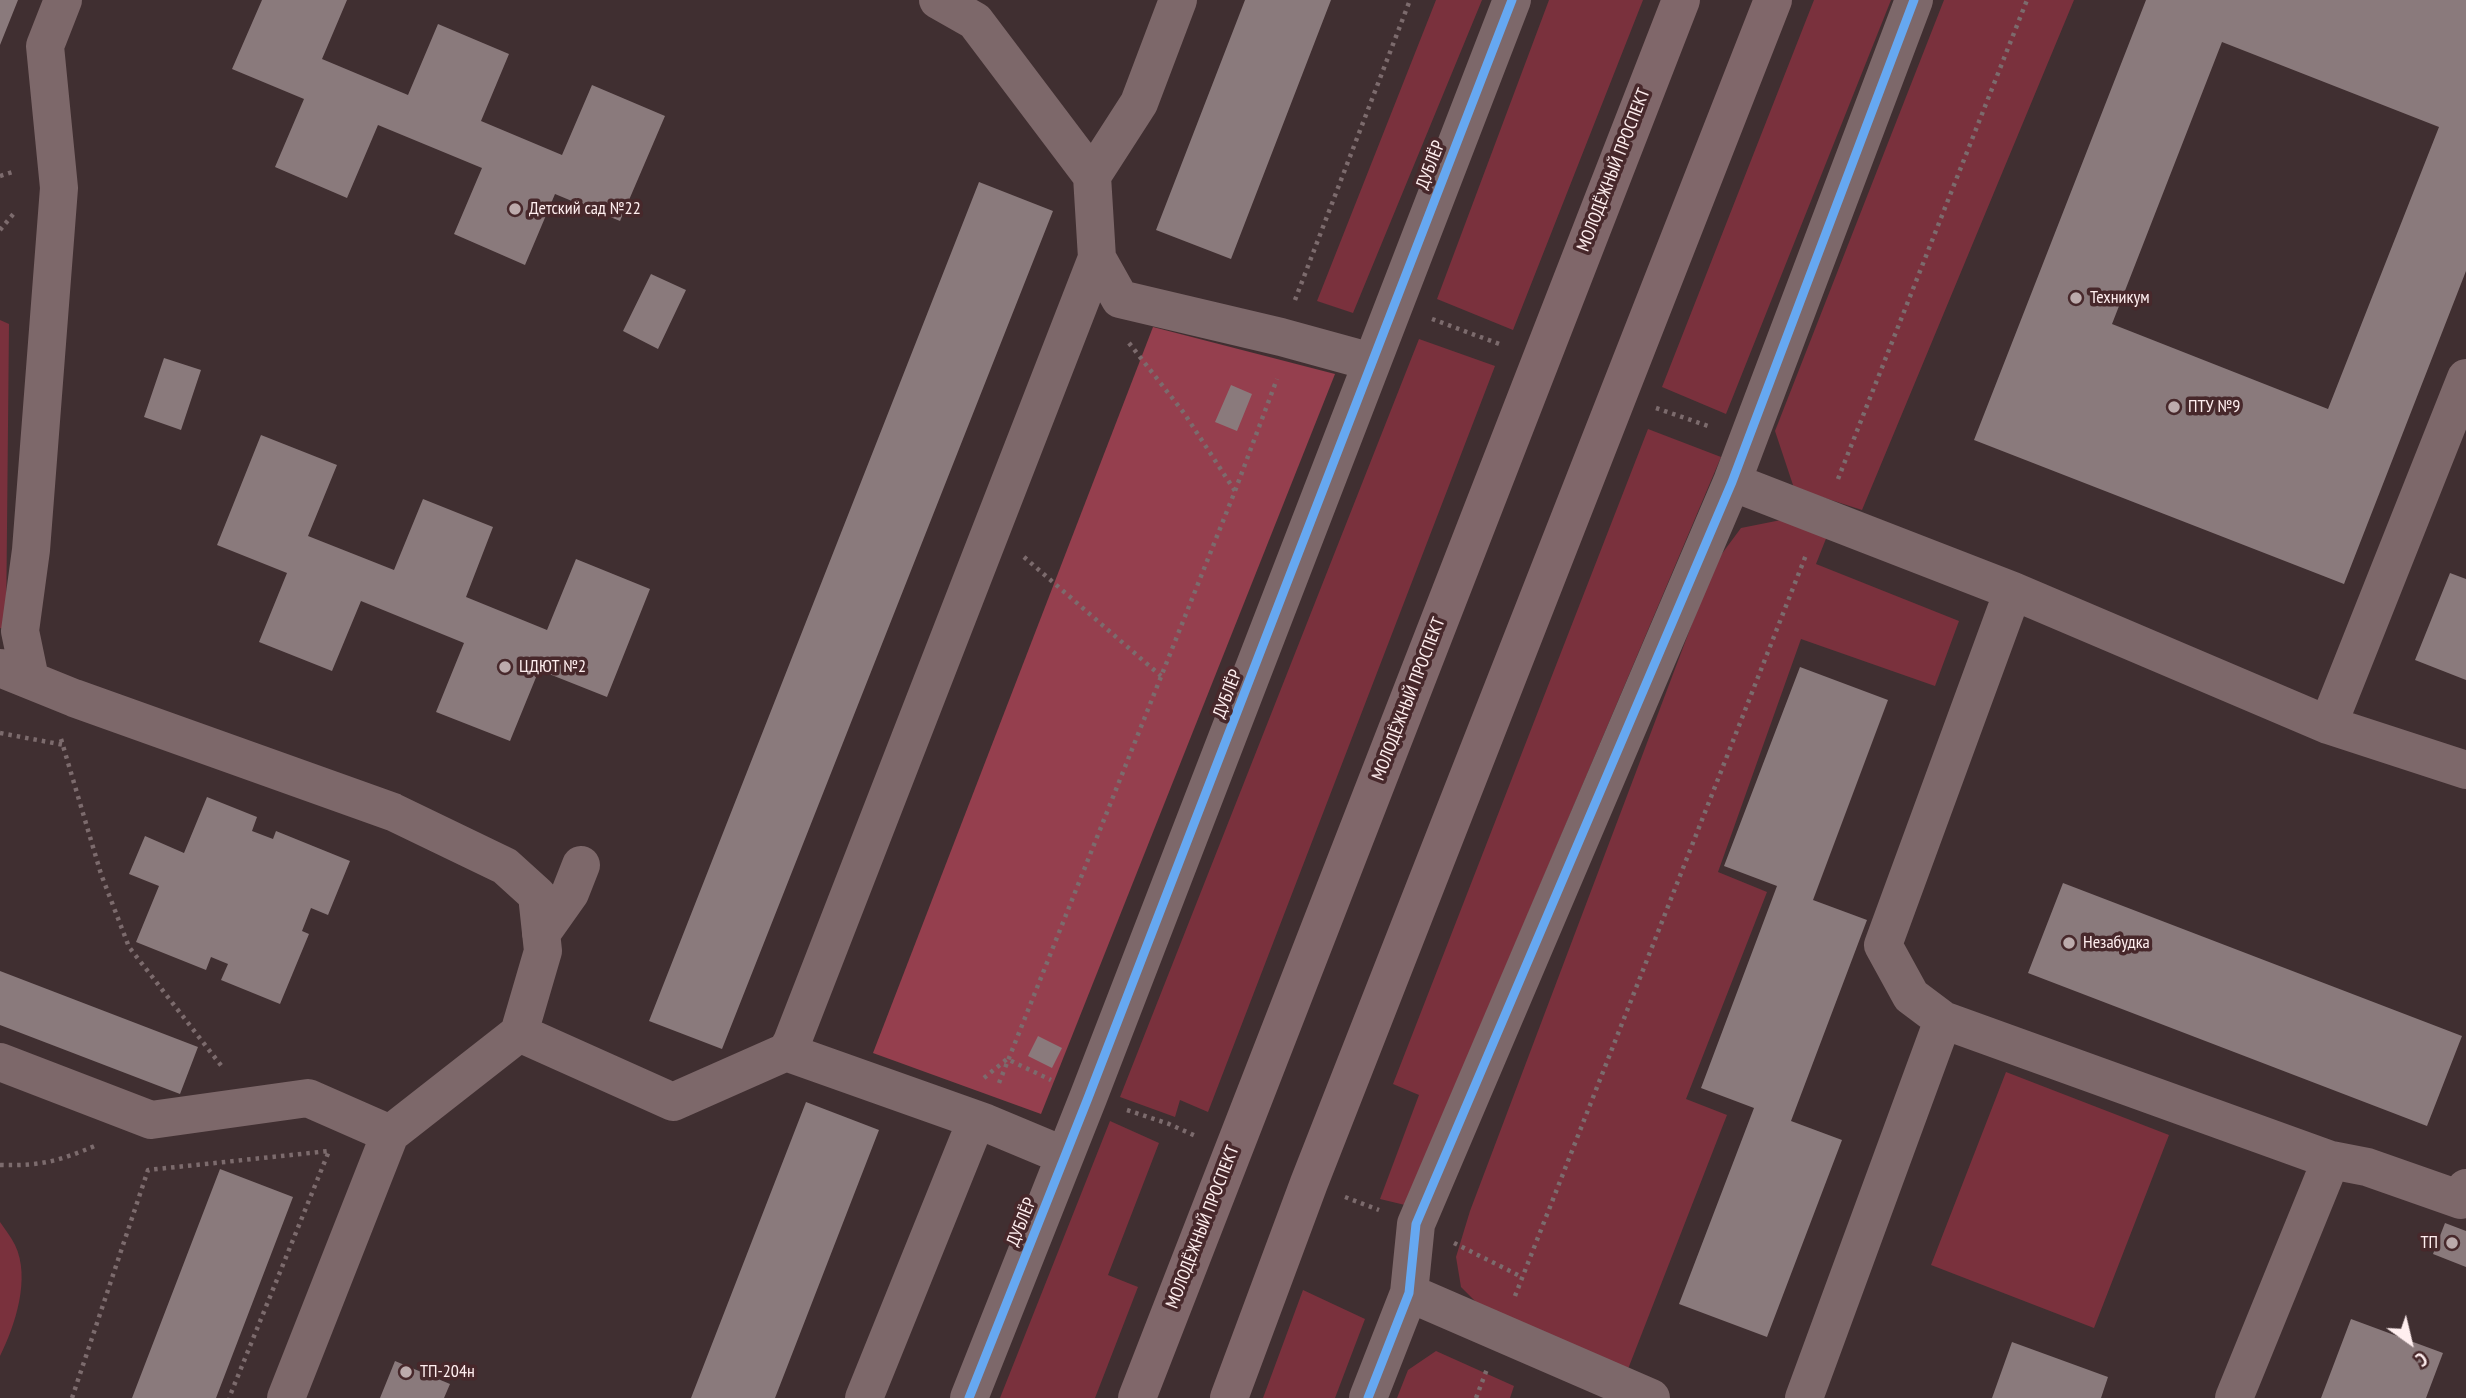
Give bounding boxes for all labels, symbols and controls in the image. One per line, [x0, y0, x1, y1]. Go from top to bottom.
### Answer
street label: МОЛОДЁЖНЫЙ ПРОСПЕКТ [1573, 85, 1655, 255]
street label: ДУБЛЁР [1412, 138, 1450, 192]
place label: Детский сад №22 [529, 198, 641, 220]
marker: Детский сад №22 [507, 201, 523, 217]
place label: Техникум [2090, 287, 2150, 309]
marker: Техникум [2068, 290, 2084, 306]
place label: ПТУ №9 [2188, 396, 2240, 418]
marker: ПТУ №9 [2166, 399, 2182, 415]
street label: МОЛОДЁЖНЫЙ ПРОСПЕКТ [1368, 614, 1450, 784]
place label: ЦДЮТ №2 [519, 656, 586, 678]
marker: ЦДЮТ №2 [497, 659, 513, 675]
street label: ДУБЛЁР [1209, 667, 1247, 721]
place label: Незабудка [2083, 932, 2150, 954]
marker: Незабудка [2061, 935, 2077, 951]
street label: МОЛОДЁЖНЫЙ ПРОСПЕКТ [1162, 1142, 1244, 1312]
street label: ДУБЛЁР [1003, 1195, 1041, 1249]
place label: ТП [2420, 1232, 2438, 1254]
marker: ТП [2444, 1235, 2460, 1251]
north arrow [2375, 1307, 2445, 1377]
text: С [2411, 1347, 2432, 1372]
place label: ТП-204н [420, 1361, 475, 1383]
marker: ТП-204н [398, 1364, 414, 1380]

